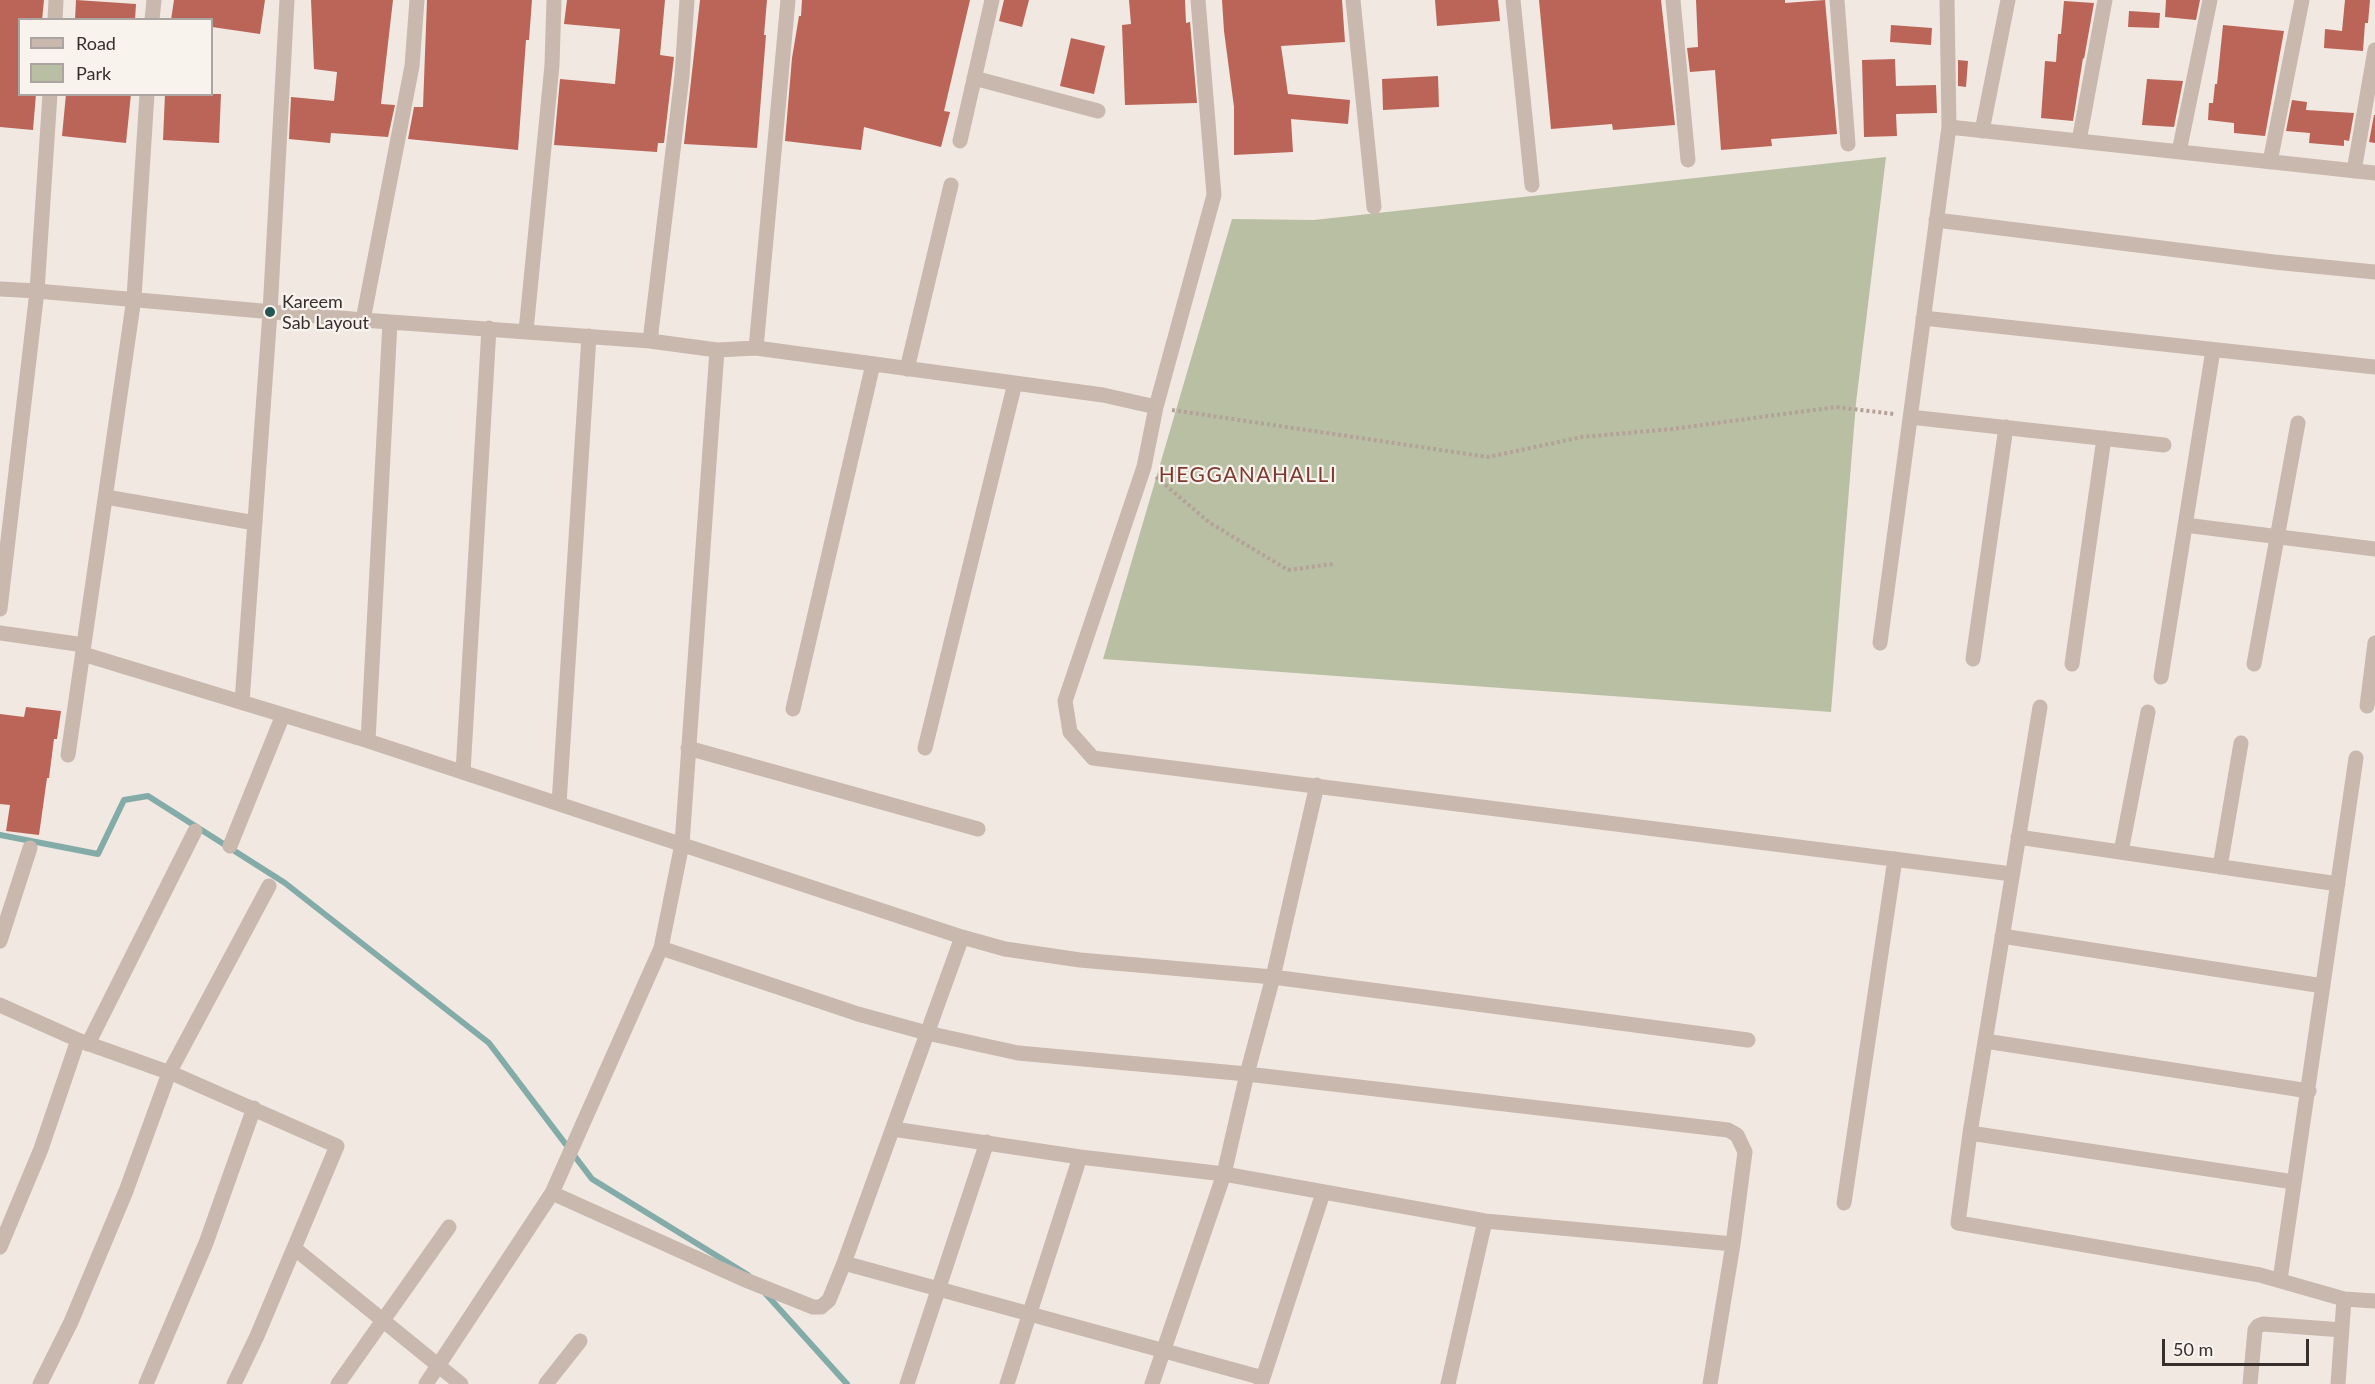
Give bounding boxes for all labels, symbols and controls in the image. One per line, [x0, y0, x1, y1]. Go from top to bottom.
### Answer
legend [18, 18, 213, 96]
text: Road [76, 32, 116, 54]
text: Park [76, 62, 111, 84]
place label: Kareem Sab Layout [282, 291, 369, 334]
marker: Kareem Sab Layout [263, 305, 277, 319]
district label: HEGGANAHALLI [1159, 462, 1337, 488]
scale bar [2165, 1327, 2312, 1365]
text: 50 m [2173, 1338, 2213, 1360]

